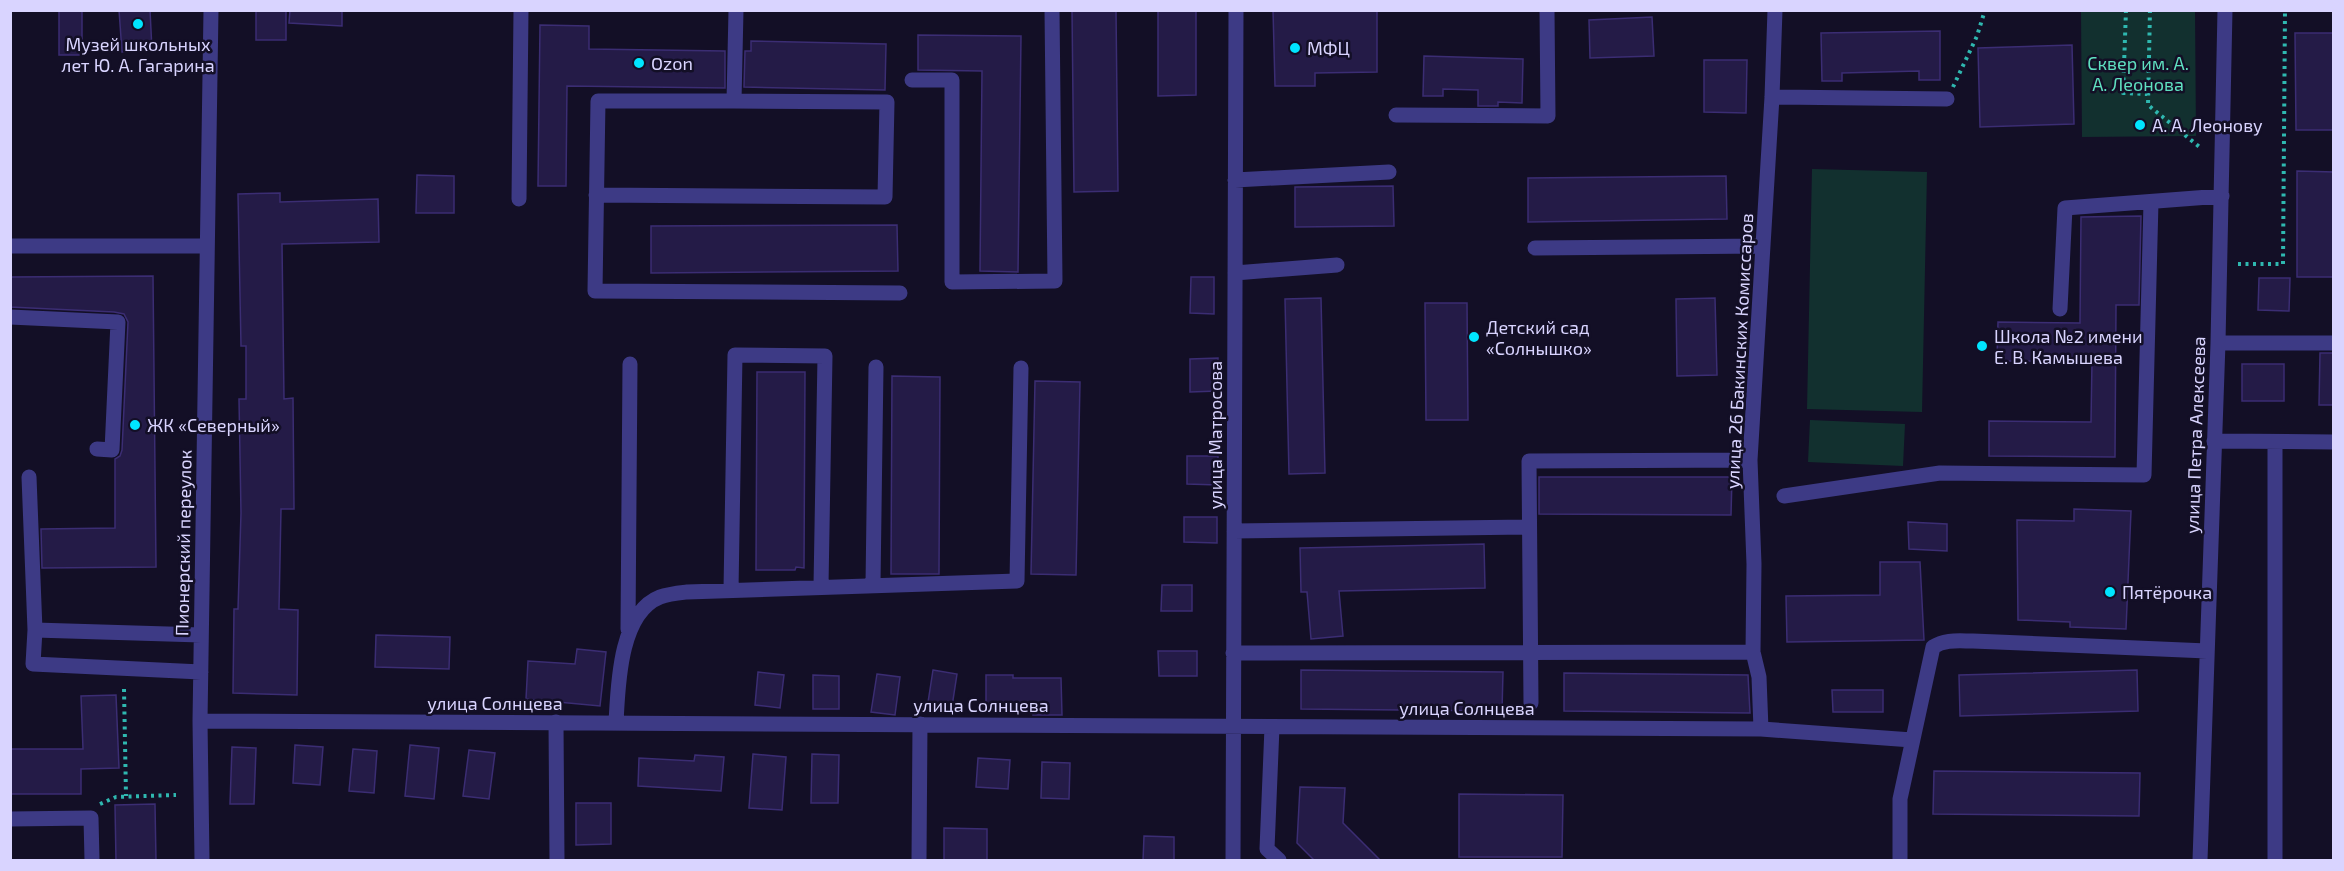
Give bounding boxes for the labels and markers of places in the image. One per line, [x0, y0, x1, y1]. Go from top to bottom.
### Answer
marker: Музей школьных лет Ю. А. Гагарина [131, 17, 145, 31]
place label: Музей школьных лет Ю. А. Гагарина [61, 33, 215, 76]
place label: МФЦ [1307, 37, 1350, 59]
marker: МФЦ [1288, 41, 1302, 55]
place label: Ozon [651, 52, 693, 74]
marker: Ozon [632, 56, 646, 70]
place label: А. А. Леонову [2152, 114, 2263, 136]
marker: А. А. Леонову [2133, 118, 2147, 132]
place label: Детский сад «Солнышко» [1486, 316, 1592, 359]
place label: Школа №2 имени Е. В. Камышева [1994, 325, 2143, 368]
marker: Детский сад «Солнышко» [1467, 330, 1481, 344]
marker: Школа №2 имени Е. В. Камышева [1975, 339, 1989, 353]
place label: ЖК «Северный» [147, 414, 280, 436]
marker: ЖК «Северный» [128, 418, 142, 432]
place label: Пятёрочка [2122, 581, 2212, 603]
marker: Пятёрочка [2103, 585, 2117, 599]

